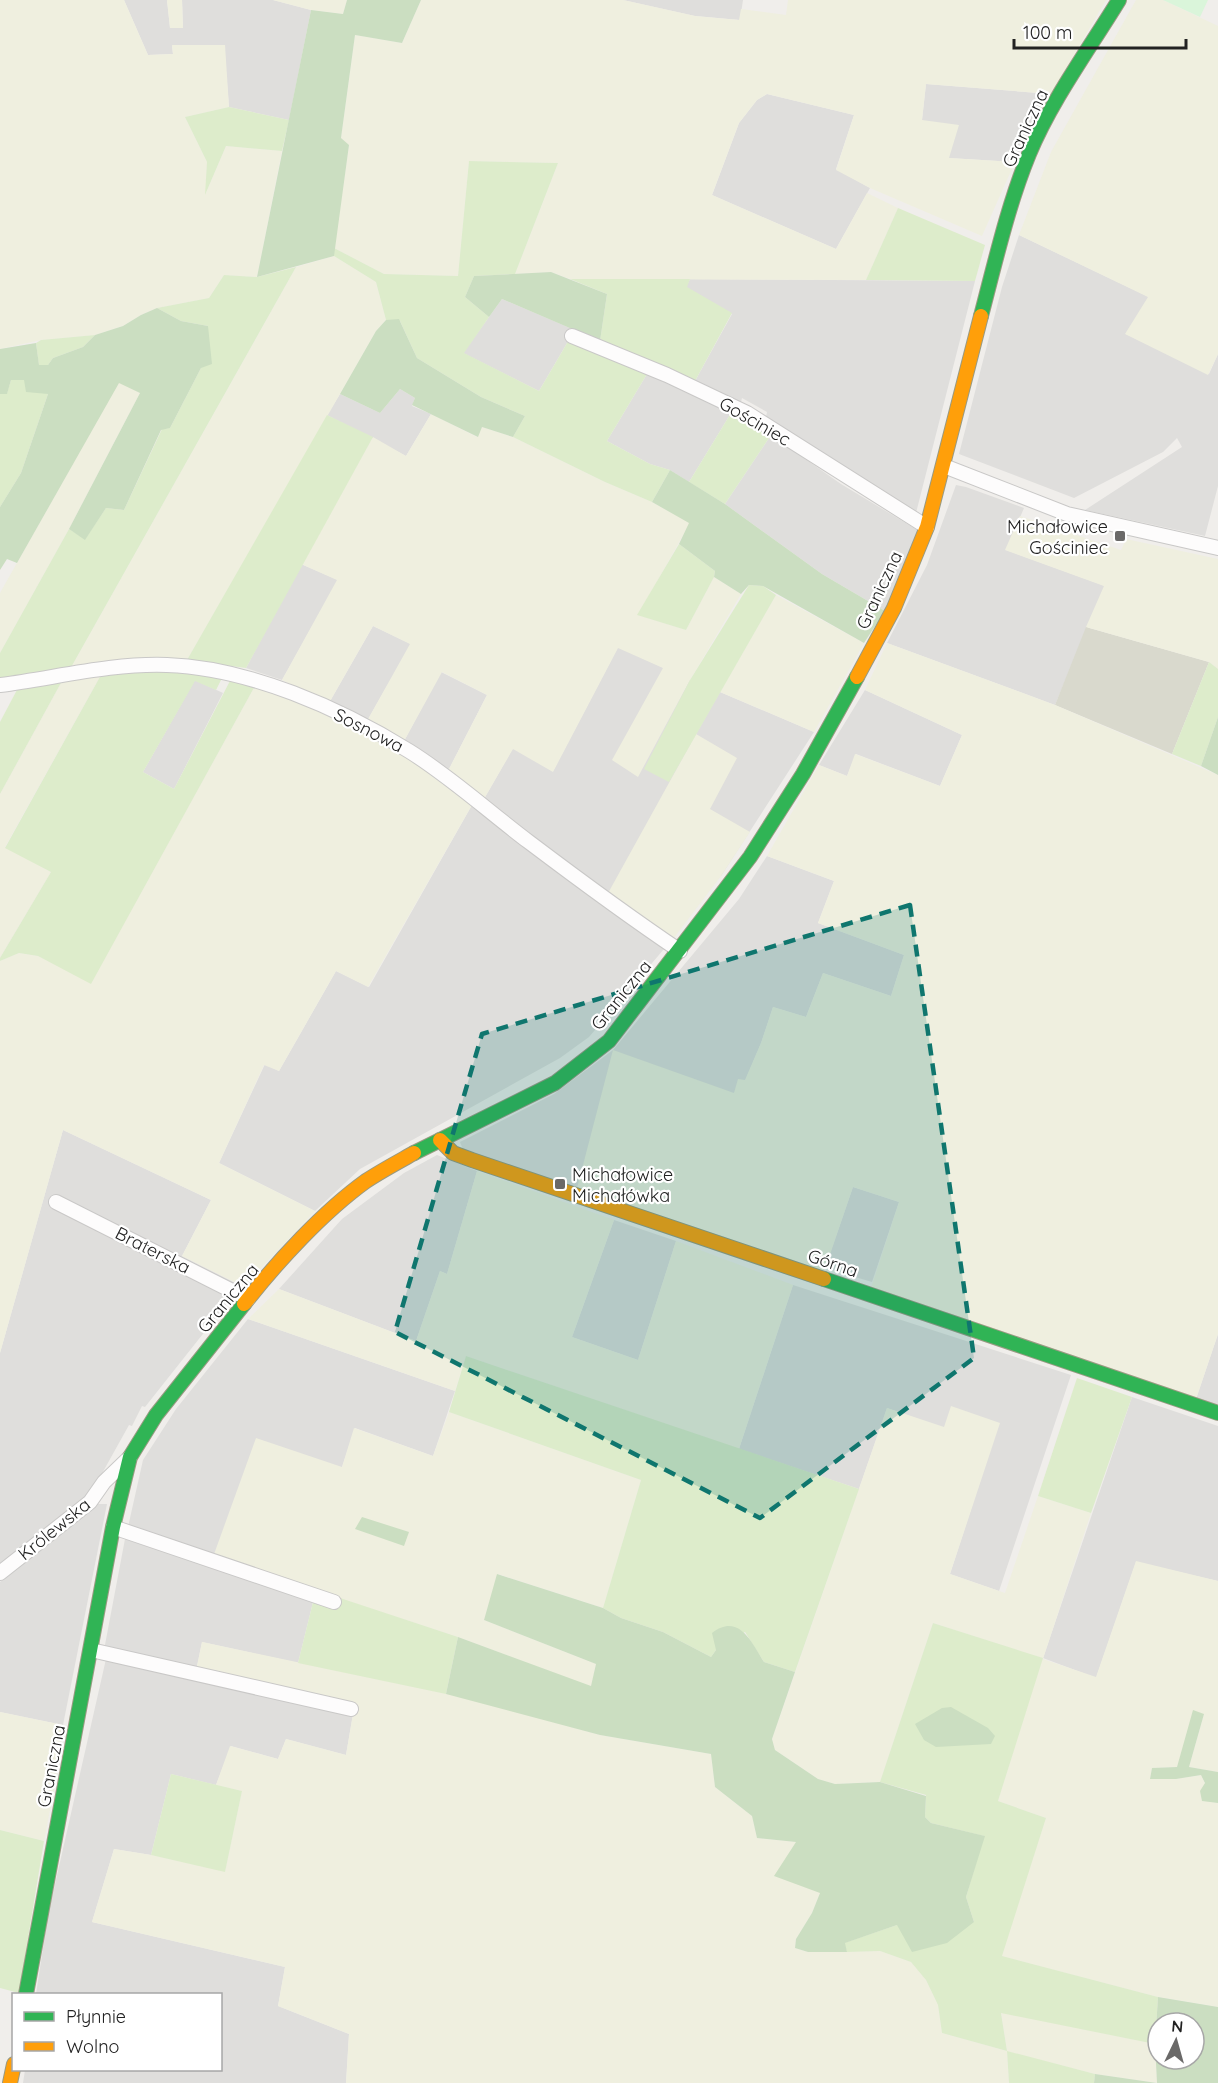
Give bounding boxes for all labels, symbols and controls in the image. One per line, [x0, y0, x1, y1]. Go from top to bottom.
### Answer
scale bar [1014, 12, 1186, 50]
text: 100 m [1023, 21, 1072, 44]
street label: Graniczna [997, 85, 1053, 171]
street label: Gościniec [715, 391, 795, 451]
place label: Michałowice Gościniec [1007, 515, 1108, 559]
marker: Michałowice Gościniec [1113, 529, 1127, 543]
street label: Graniczna [851, 547, 907, 633]
street label: Sosnowa [330, 703, 408, 757]
street label: Graniczna [586, 955, 656, 1035]
place label: Michałowice Michałówka [572, 1163, 673, 1207]
marker: Michałowice Michałówka [553, 1177, 567, 1191]
street label: Braterska [112, 1221, 194, 1279]
street label: Górna [805, 1244, 861, 1282]
street label: Graniczna [192, 1259, 264, 1337]
street label: Królewska [13, 1493, 95, 1565]
street label: Graniczna [32, 1723, 70, 1809]
legend [12, 1993, 222, 2071]
text: Płynnie [66, 2005, 126, 2028]
north arrow [1146, 2011, 1206, 2071]
text: N [1171, 2016, 1184, 2037]
text: Wolno [66, 2035, 119, 2058]

